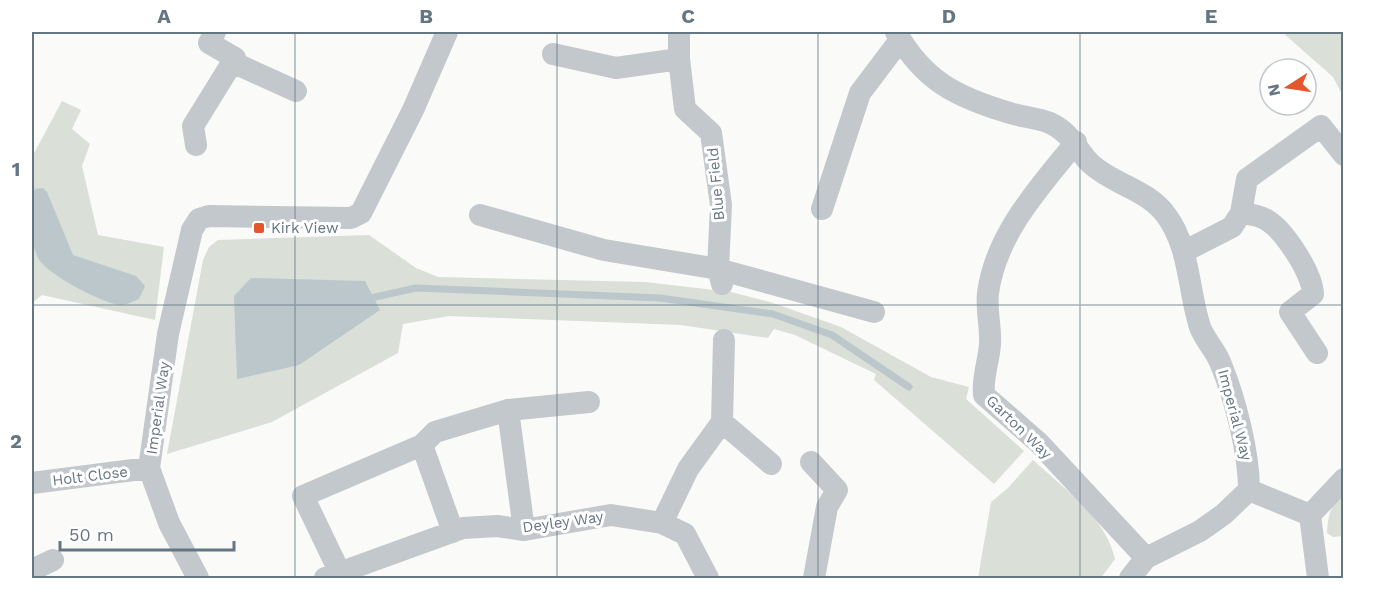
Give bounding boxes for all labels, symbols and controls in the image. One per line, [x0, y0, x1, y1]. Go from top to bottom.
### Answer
text: A [157, 4, 171, 28]
text: B [419, 4, 433, 28]
text: C [681, 4, 695, 28]
text: D [942, 4, 956, 28]
text: E [1205, 4, 1217, 28]
north arrow [1258, 57, 1318, 117]
text: N [1263, 82, 1284, 98]
street label: Blue Field [704, 147, 728, 221]
text: 1 [12, 157, 20, 181]
place label: Kirk View [271, 219, 339, 237]
marker: Kirk View [252, 221, 266, 235]
street label: Imperial Way [143, 360, 173, 456]
street label: Imperial Way [1214, 367, 1256, 463]
street label: Garton Way [983, 391, 1056, 463]
text: 2 [10, 429, 22, 453]
street label: Holt Close [51, 462, 129, 490]
street label: Deyley Way [521, 507, 605, 537]
scale bar [60, 514, 234, 552]
text: 50 m [69, 524, 114, 545]

